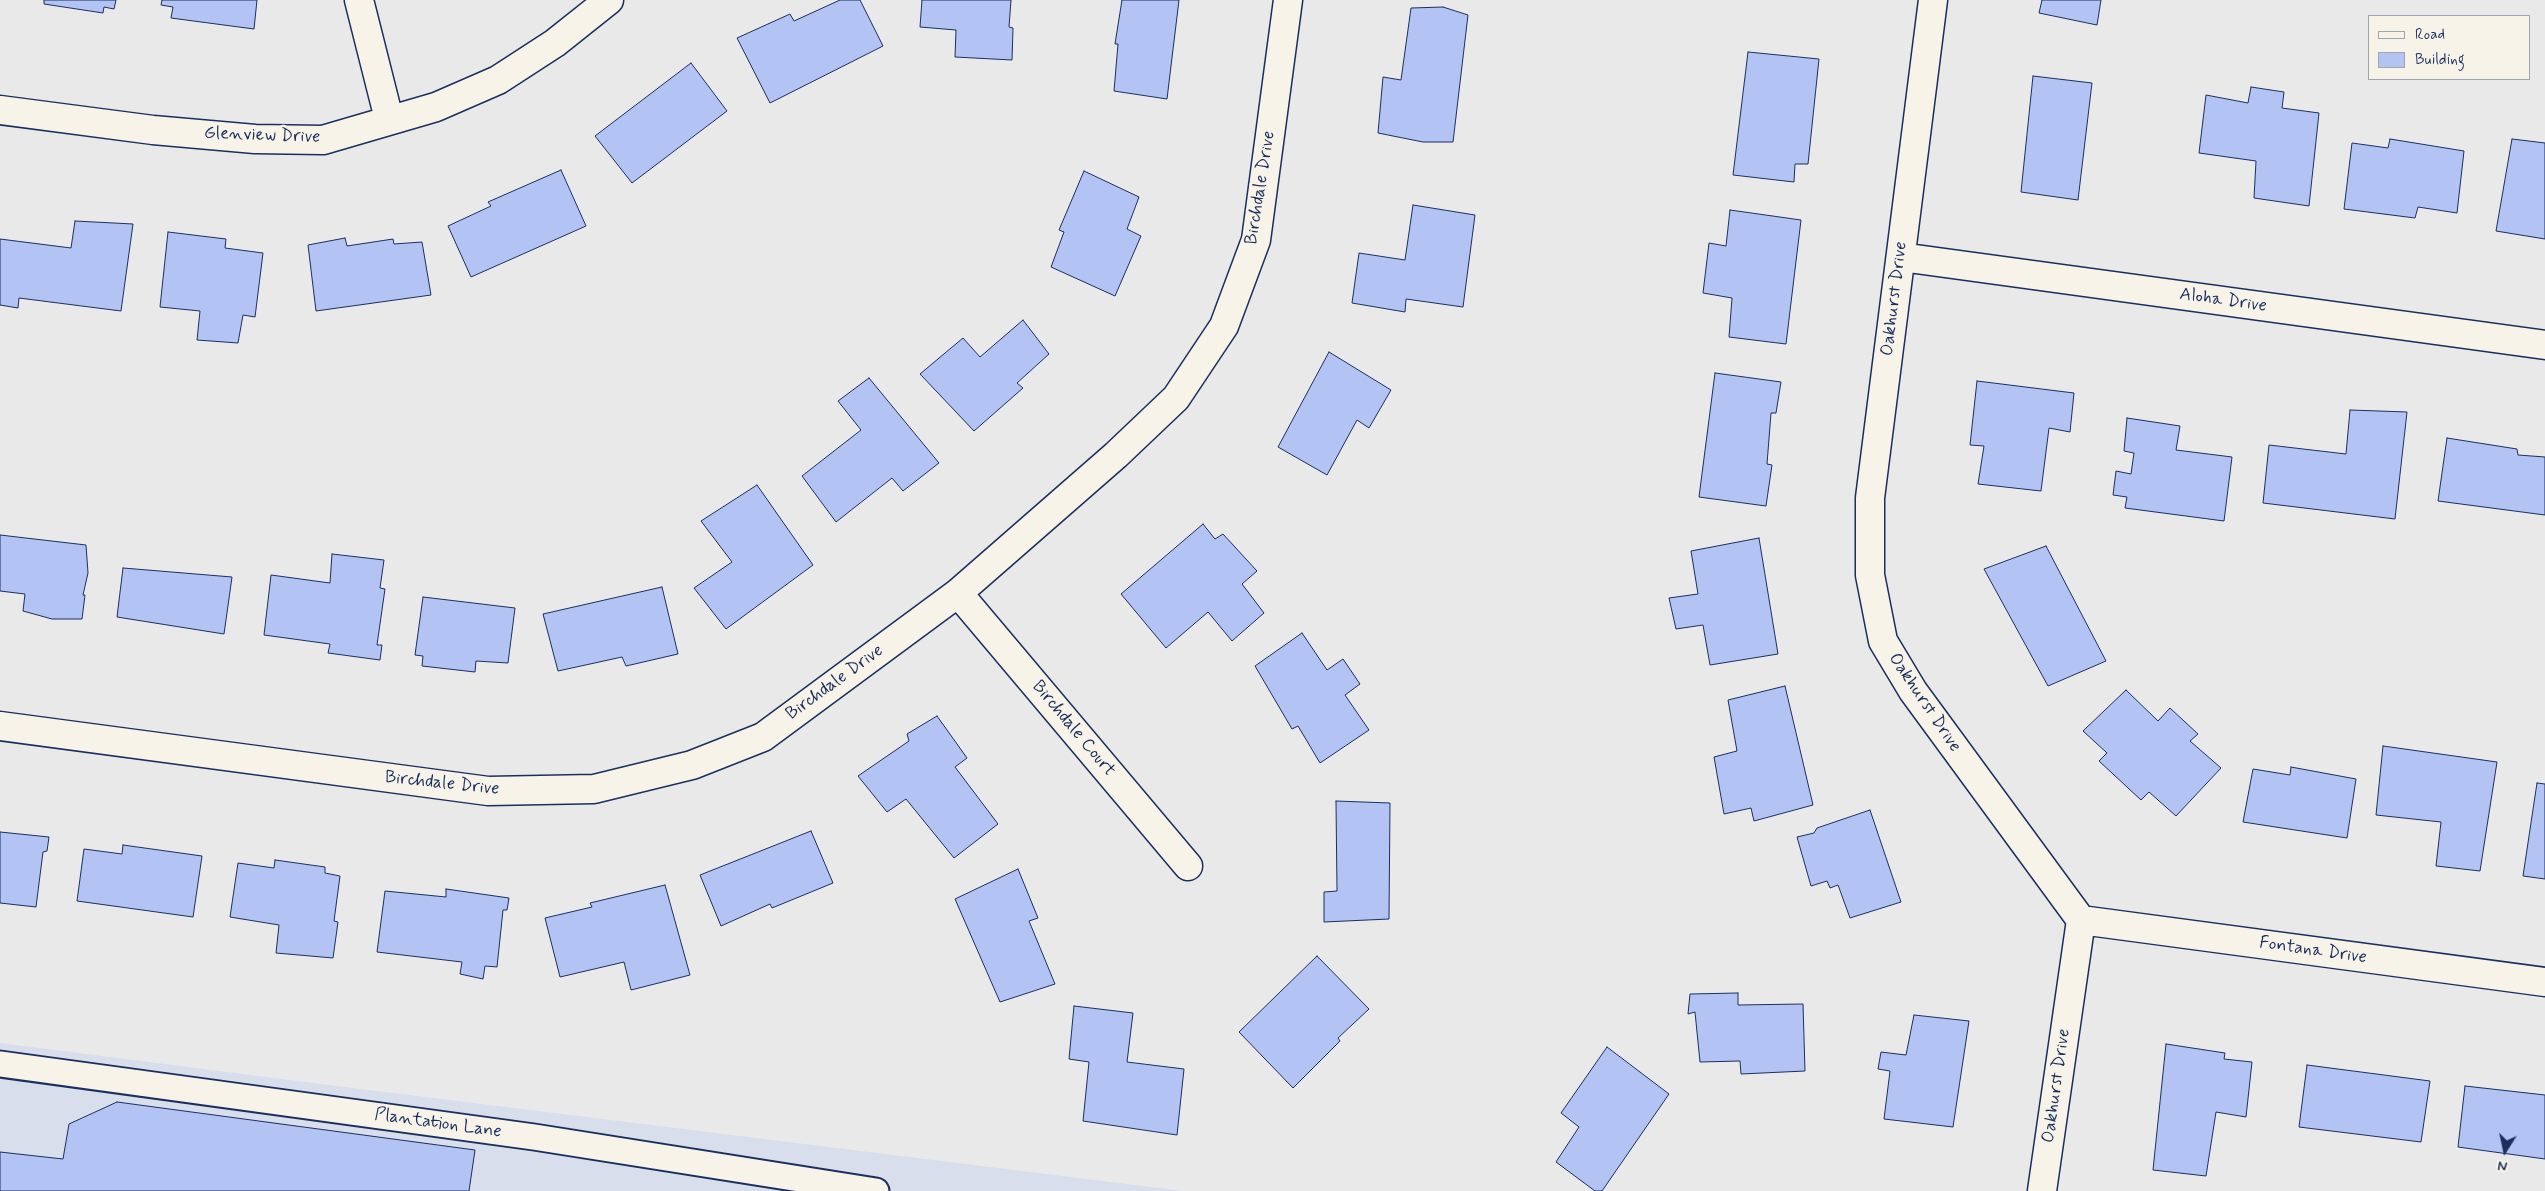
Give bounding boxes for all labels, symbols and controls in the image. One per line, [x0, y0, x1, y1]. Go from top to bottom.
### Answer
legend [2368, 15, 2530, 80]
text: Road [2415, 25, 2445, 45]
text: Building [2415, 50, 2465, 70]
street label: Glenview Drive [203, 123, 321, 149]
street label: Birchdale Drive [1241, 130, 1281, 246]
street label: Oakhurst Drive [1877, 241, 1913, 357]
street label: Aloha Drive [2178, 284, 2268, 318]
street label: Birchdale Drive [782, 640, 888, 726]
street label: Oakhurst Drive [1883, 649, 1965, 757]
street label: Birchdale Court [1027, 677, 1119, 781]
street label: Birchdale Drive [384, 767, 500, 801]
street label: Fontana Drive [2258, 933, 2368, 969]
street label: Oakhurst Drive [2038, 1027, 2076, 1145]
street label: Plantation Lane [373, 1104, 503, 1144]
north arrow [2480, 1126, 2530, 1176]
text: N [2496, 1156, 2509, 1175]

